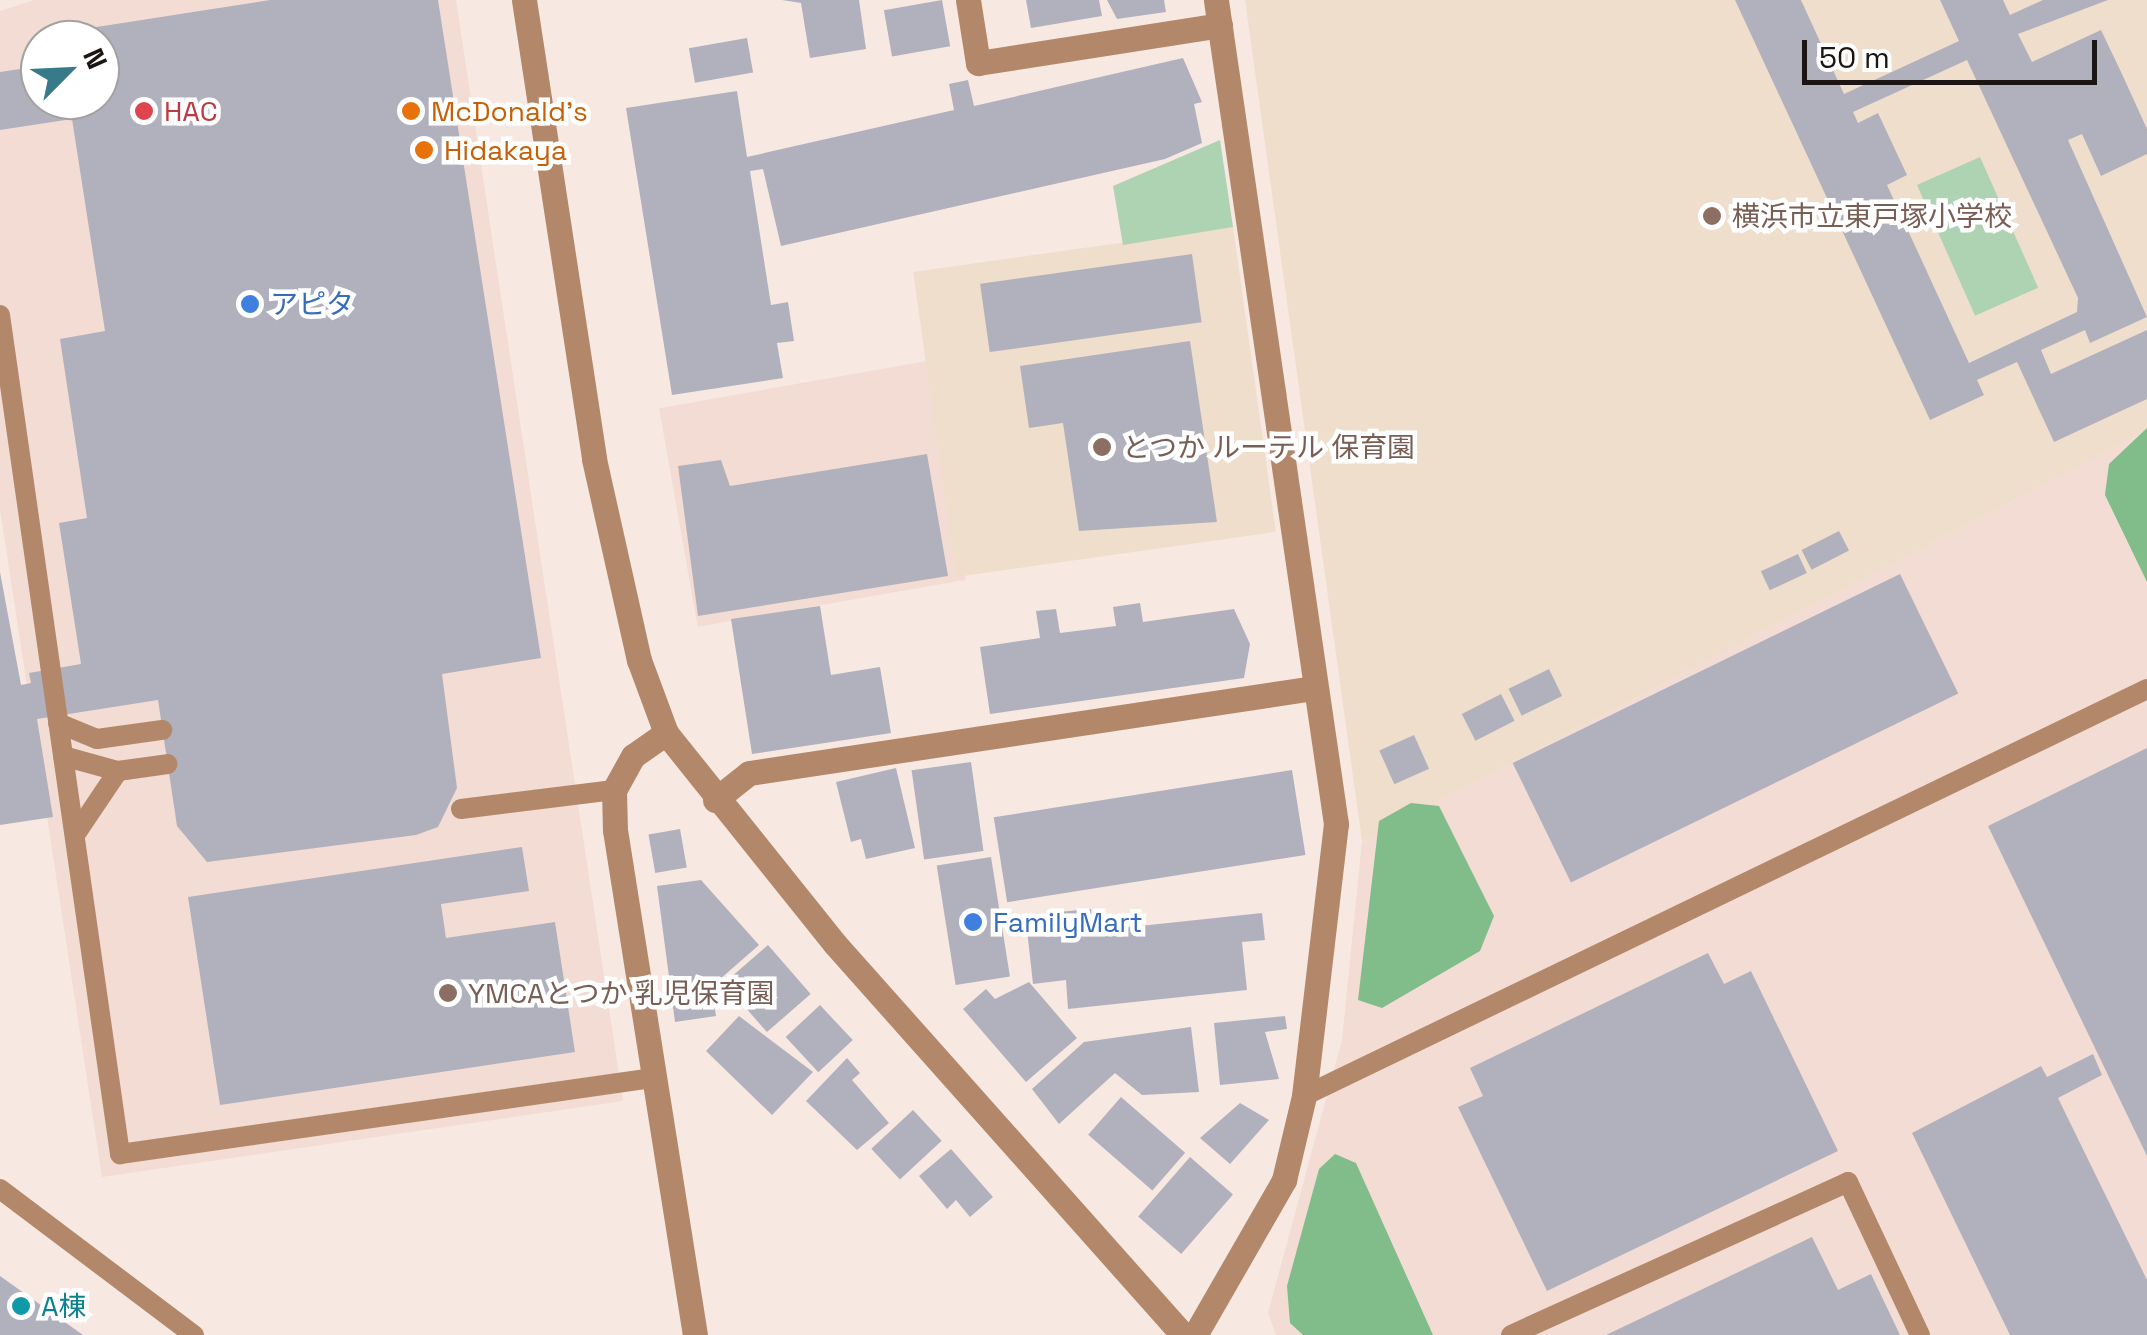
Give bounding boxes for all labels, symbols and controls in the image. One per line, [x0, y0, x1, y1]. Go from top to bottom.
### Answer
north arrow [20, 20, 120, 120]
scale bar [1807, 20, 2102, 82]
text: 50 m [1819, 38, 1890, 77]
text: N [75, 43, 116, 74]
place label: HAC [164, 94, 218, 128]
place label: McDonald's [431, 94, 588, 128]
marker: HAC [133, 100, 155, 122]
marker: McDonald's [400, 100, 422, 122]
place label: Hidakaya [444, 133, 567, 167]
marker: Hidakaya [413, 139, 435, 161]
place label: 横浜市立東戸塚小学校 [1732, 199, 2012, 233]
marker: 横浜市立東戸塚小学校 [1701, 205, 1723, 227]
place label: アピタ [270, 287, 354, 321]
marker: アピタ [239, 293, 261, 315]
place label: とつか ルーテル 保育園 [1122, 430, 1416, 464]
marker: とつか ルーテル 保育園 [1091, 436, 1113, 458]
place label: FamilyMart [993, 905, 1143, 939]
marker: FamilyMart [962, 911, 984, 933]
place label: YMCAとつか 乳児保育園 [468, 976, 776, 1010]
marker: YMCAとつか 乳児保育園 [437, 982, 459, 1004]
place label: A棟 [41, 1289, 87, 1323]
marker: A棟 [10, 1295, 32, 1317]

